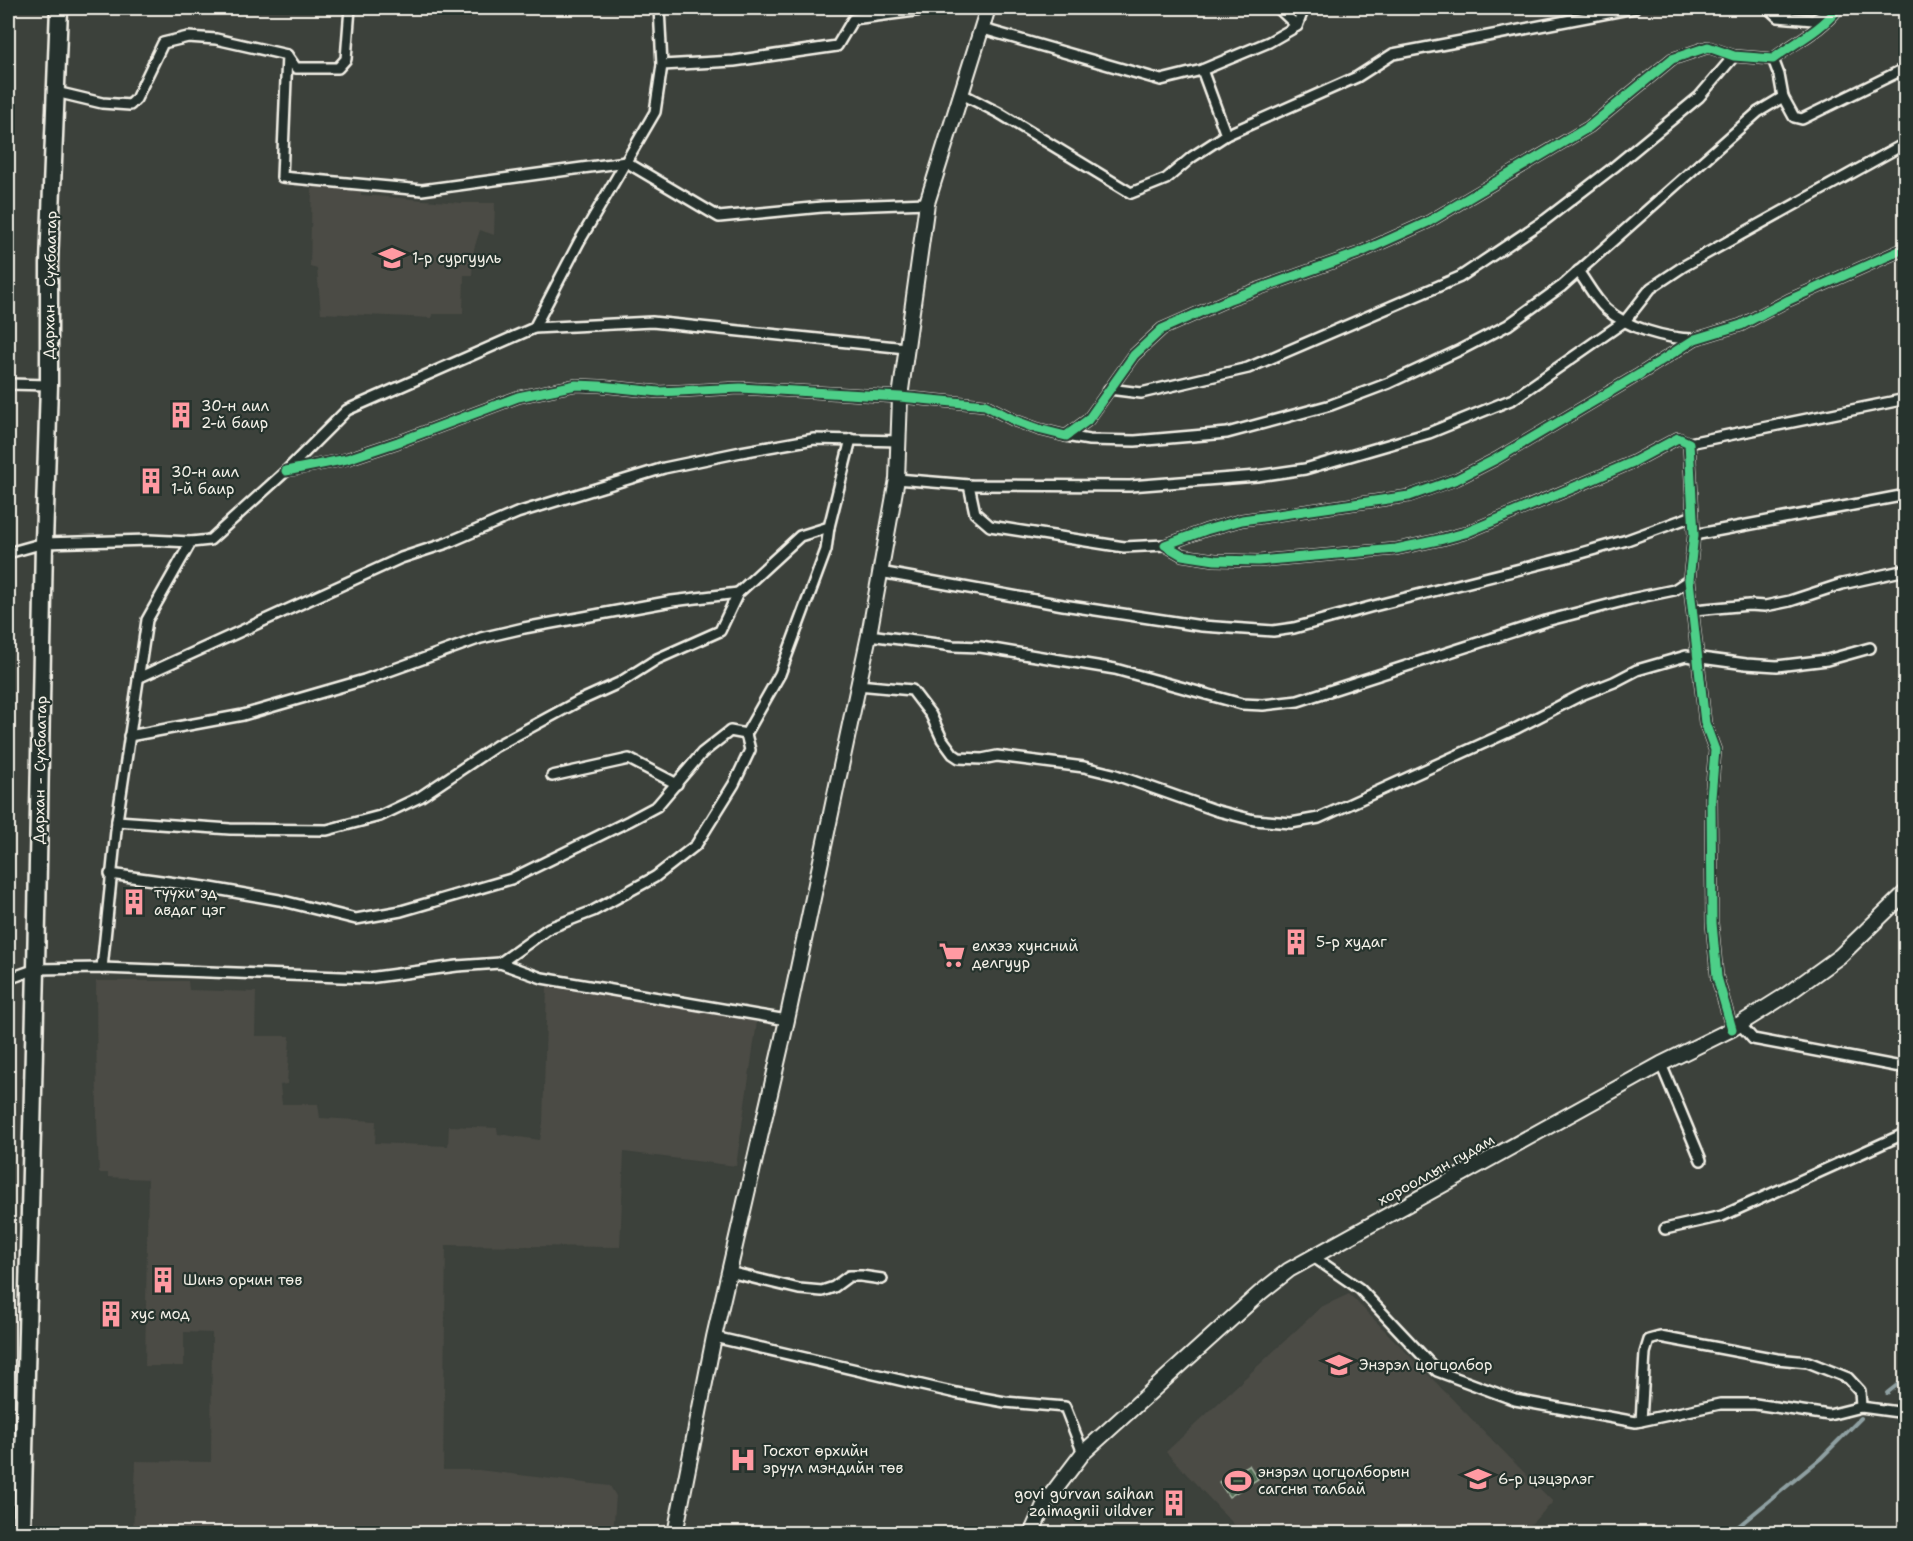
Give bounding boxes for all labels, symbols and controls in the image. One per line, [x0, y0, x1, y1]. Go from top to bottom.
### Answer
street label: Дархан - Сүхбаатар [39, 211, 61, 359]
school or university icon: 1-р сургууль [377, 243, 407, 273]
place label: 1-р сургууль [412, 248, 502, 268]
place label: 30-н аил 2-й баир [201, 396, 270, 433]
building icon: 30-н аил 2-й баир [166, 400, 196, 430]
place label: 30-н аил 1-й баир [171, 462, 240, 499]
building icon: 30-н аил 1-й баир [136, 466, 166, 496]
street label: Дархан - Сүхбаатар [29, 696, 51, 844]
place label: түүхи эд авдаг цэг [154, 883, 226, 920]
building icon: түүхи эд авдаг цэг [119, 887, 149, 917]
building icon: 5-р худаг [1281, 927, 1311, 957]
place label: 5-р худаг [1316, 932, 1387, 952]
place label: елхээ хунсний делгуур [972, 936, 1078, 973]
supermarket icon: елхээ хунсний делгуур [937, 940, 967, 970]
street label: хорооллын гудам [1374, 1129, 1498, 1210]
building icon: Шинэ орчин төв [148, 1265, 178, 1295]
place label: Шинэ орчин төв [183, 1270, 302, 1290]
building icon: хус мод [96, 1299, 126, 1329]
place label: хус мод [131, 1304, 190, 1324]
school or university icon: Энэрэл цогцолбор [1324, 1350, 1354, 1380]
place label: Энэрэл цогцолбор [1359, 1355, 1492, 1375]
place label: Госхот өрхийн эрүүл мэндийн төв [763, 1441, 904, 1478]
hospital icon: Госхот өрхийн эрүүл мэндийн төв [728, 1445, 758, 1475]
place label: энэрэл цогцолборын сагсны талбай [1258, 1462, 1410, 1499]
school or university icon: 6-р цэцэрлэг [1463, 1464, 1493, 1494]
sports icon: энэрэл цогцолборын сагсны талбай [1223, 1466, 1253, 1496]
place label: 6-р цэцэрлэг [1498, 1469, 1594, 1489]
place label: govi gurvan saihan zaimagnii uildver [1014, 1484, 1154, 1521]
building icon: govi gurvan saihan zaimagnii uildver [1159, 1488, 1189, 1518]

